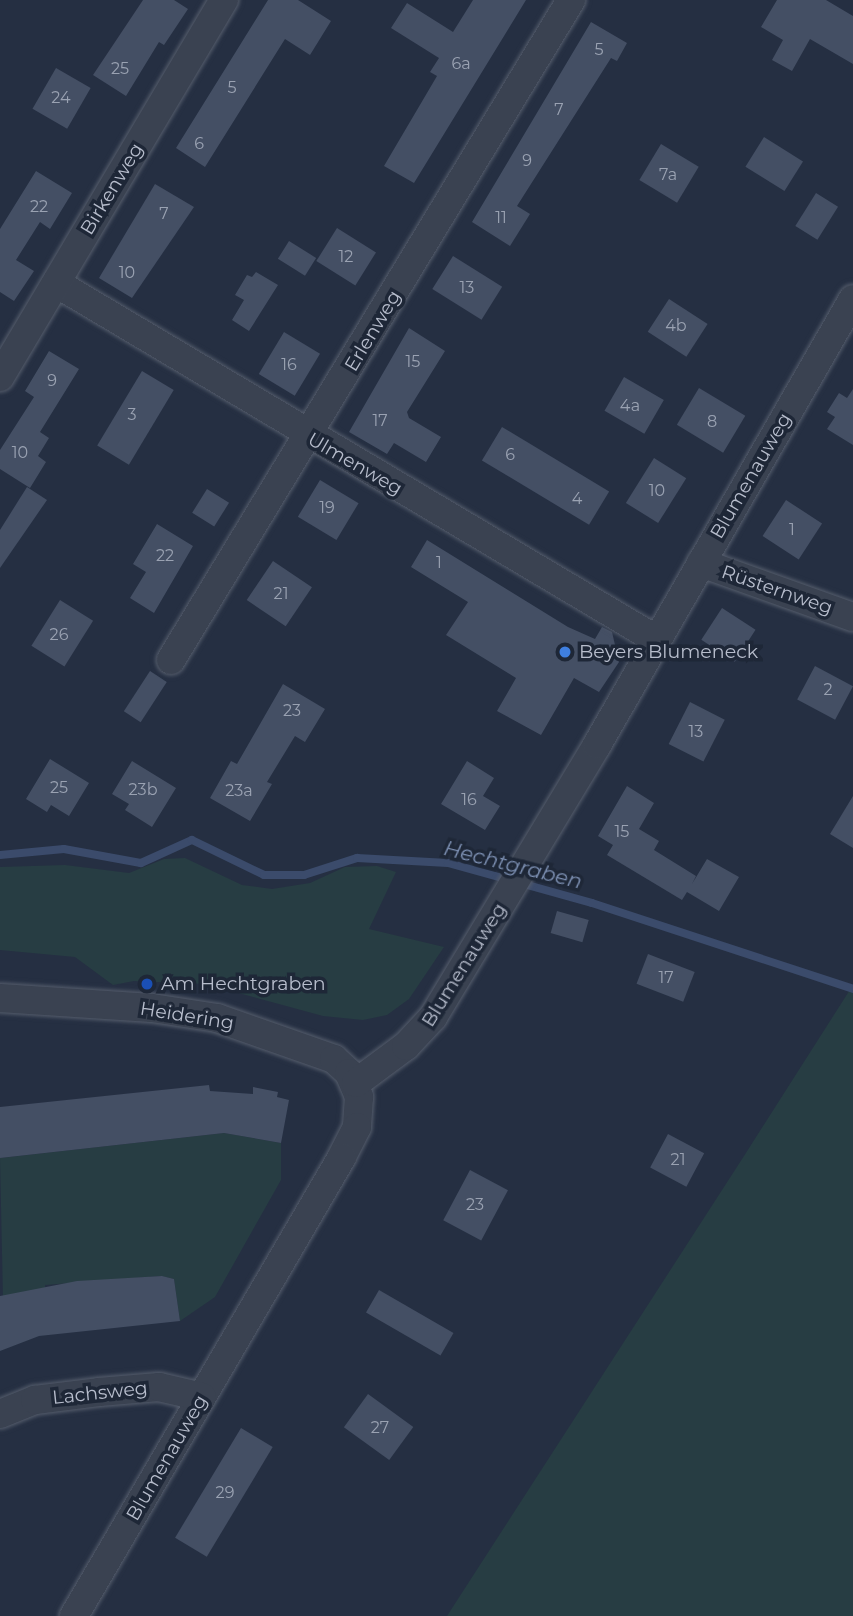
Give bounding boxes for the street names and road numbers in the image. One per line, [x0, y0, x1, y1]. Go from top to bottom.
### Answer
street label: Birkenweg [76, 139, 148, 239]
street label: Erlenweg [340, 286, 406, 376]
street label: Blumenauweg [706, 409, 796, 543]
street label: Ulmenweg [304, 428, 406, 500]
street label: Rüsternweg [719, 560, 835, 620]
street label: Blumenauweg [417, 899, 511, 1031]
street label: Heidering [138, 997, 236, 1035]
street label: Lachsweg [51, 1377, 149, 1409]
street label: Blumenauweg [122, 1391, 212, 1525]

